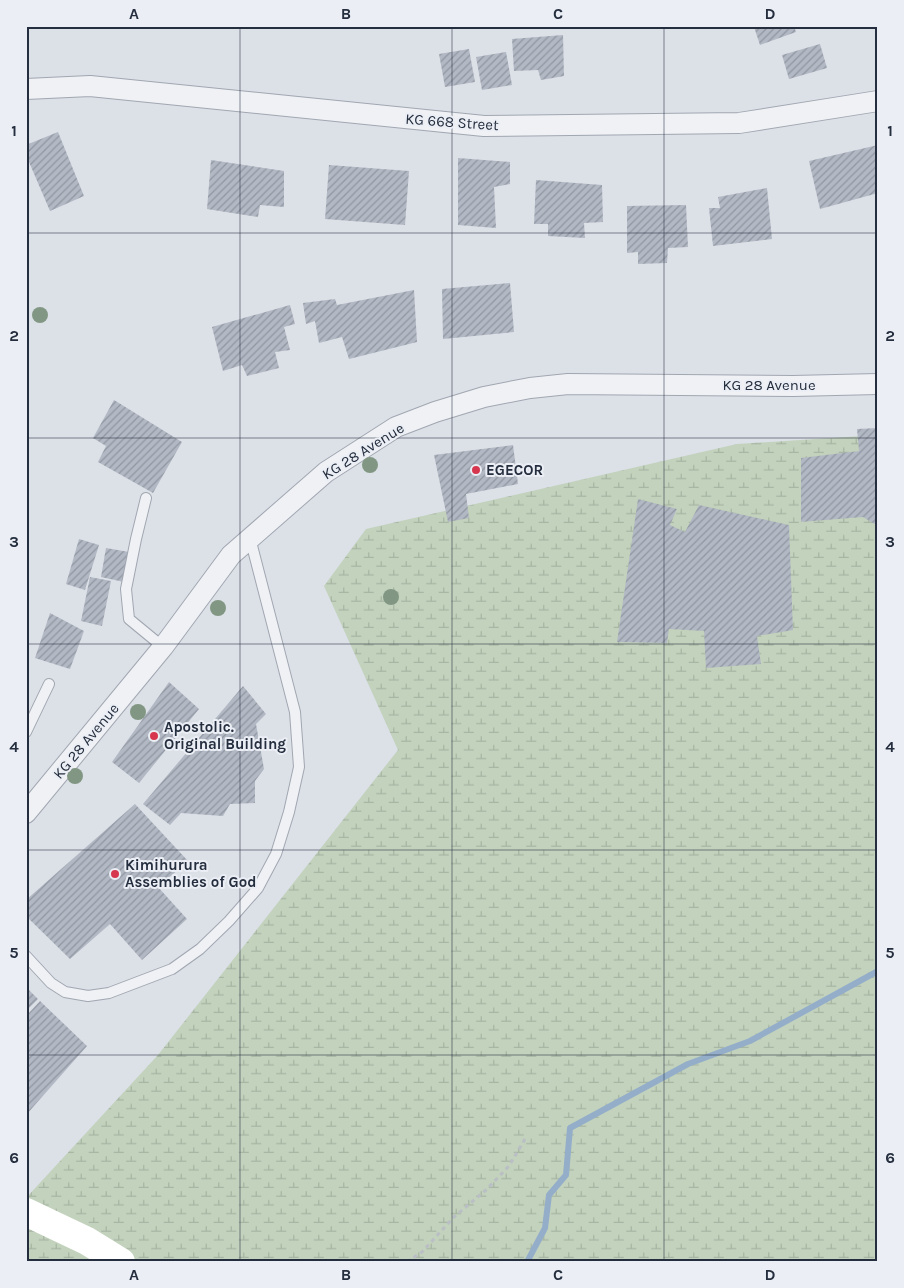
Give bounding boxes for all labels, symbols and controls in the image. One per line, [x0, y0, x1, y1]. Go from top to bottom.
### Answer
text: A [129, 4, 139, 23]
text: B [341, 4, 351, 23]
text: C [553, 4, 563, 23]
text: D [765, 4, 776, 23]
street label: KG 668 Street [405, 110, 500, 134]
text: 1 [11, 121, 17, 140]
text: 1 [887, 121, 893, 140]
text: 2 [9, 326, 19, 345]
text: 2 [885, 326, 895, 345]
street label: KG 28 Avenue [722, 376, 816, 394]
street label: KG 28 Avenue [319, 419, 407, 483]
place label: EGECOR [486, 461, 543, 479]
marker: EGECOR [470, 464, 482, 476]
text: 3 [9, 532, 19, 551]
text: 3 [885, 532, 895, 551]
street label: KG 28 Avenue [49, 700, 123, 782]
place label: Apostolic. Original Building [164, 718, 286, 753]
marker: Apostolic. Original Building [148, 730, 160, 742]
text: 4 [9, 737, 19, 756]
text: 4 [885, 737, 895, 756]
place label: Kimihurura Assemblies of God [125, 856, 256, 891]
marker: Kimihurura Assemblies of God [109, 868, 121, 880]
text: 5 [9, 943, 19, 962]
text: 5 [885, 943, 895, 962]
text: 6 [9, 1148, 19, 1167]
text: 6 [885, 1148, 895, 1167]
text: A [129, 1265, 139, 1284]
text: B [341, 1265, 351, 1284]
text: C [553, 1265, 563, 1284]
text: D [765, 1265, 776, 1284]

